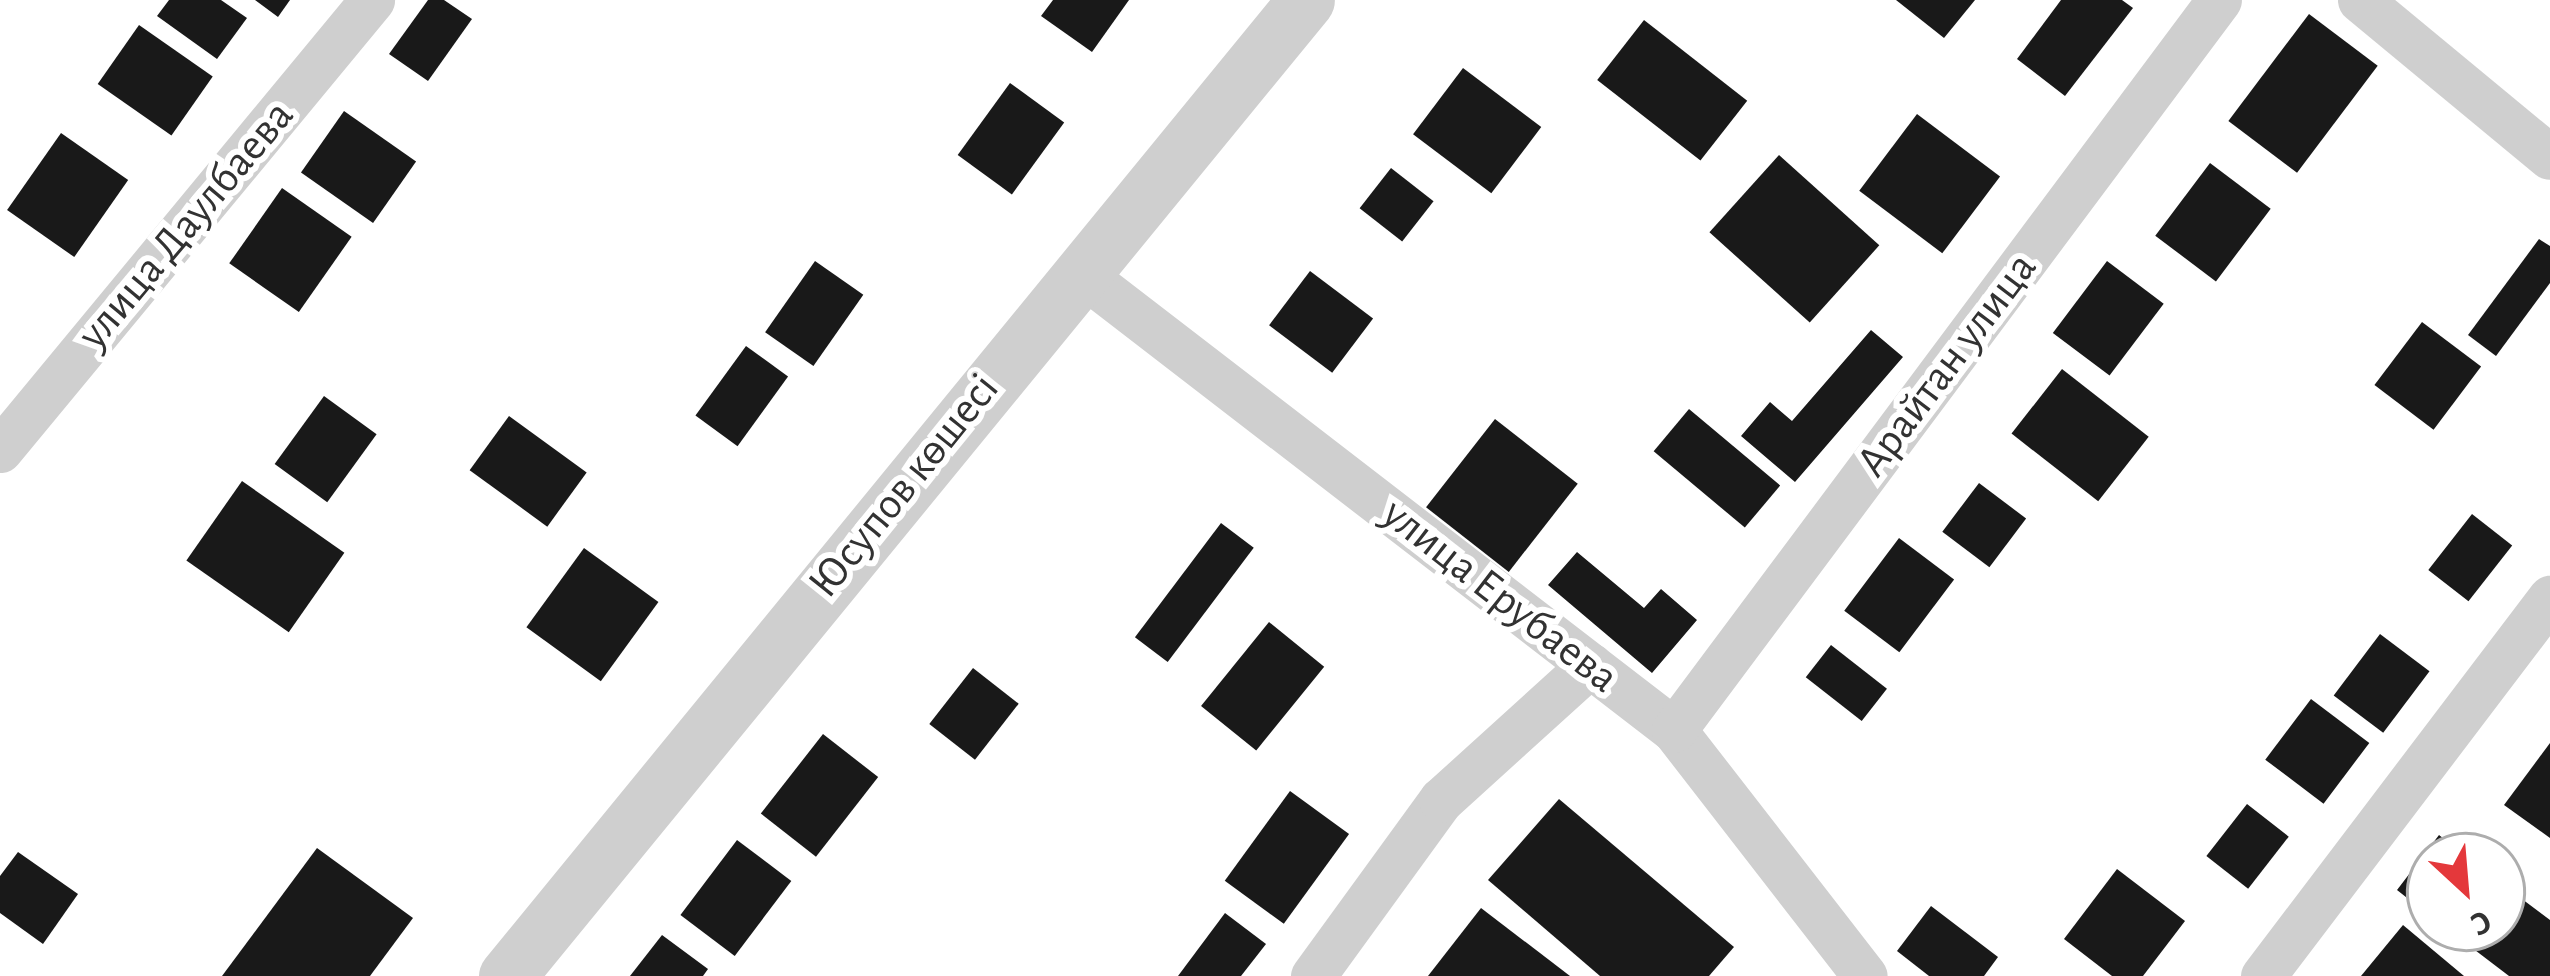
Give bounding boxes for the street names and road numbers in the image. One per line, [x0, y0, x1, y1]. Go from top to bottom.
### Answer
street label: улица Даулбаева [66, 90, 306, 360]
street label: Арайтан улица [1845, 242, 2049, 488]
street label: Юсупов көшесі [797, 363, 1011, 609]
street label: улица Ерубаева [1371, 487, 1629, 705]

